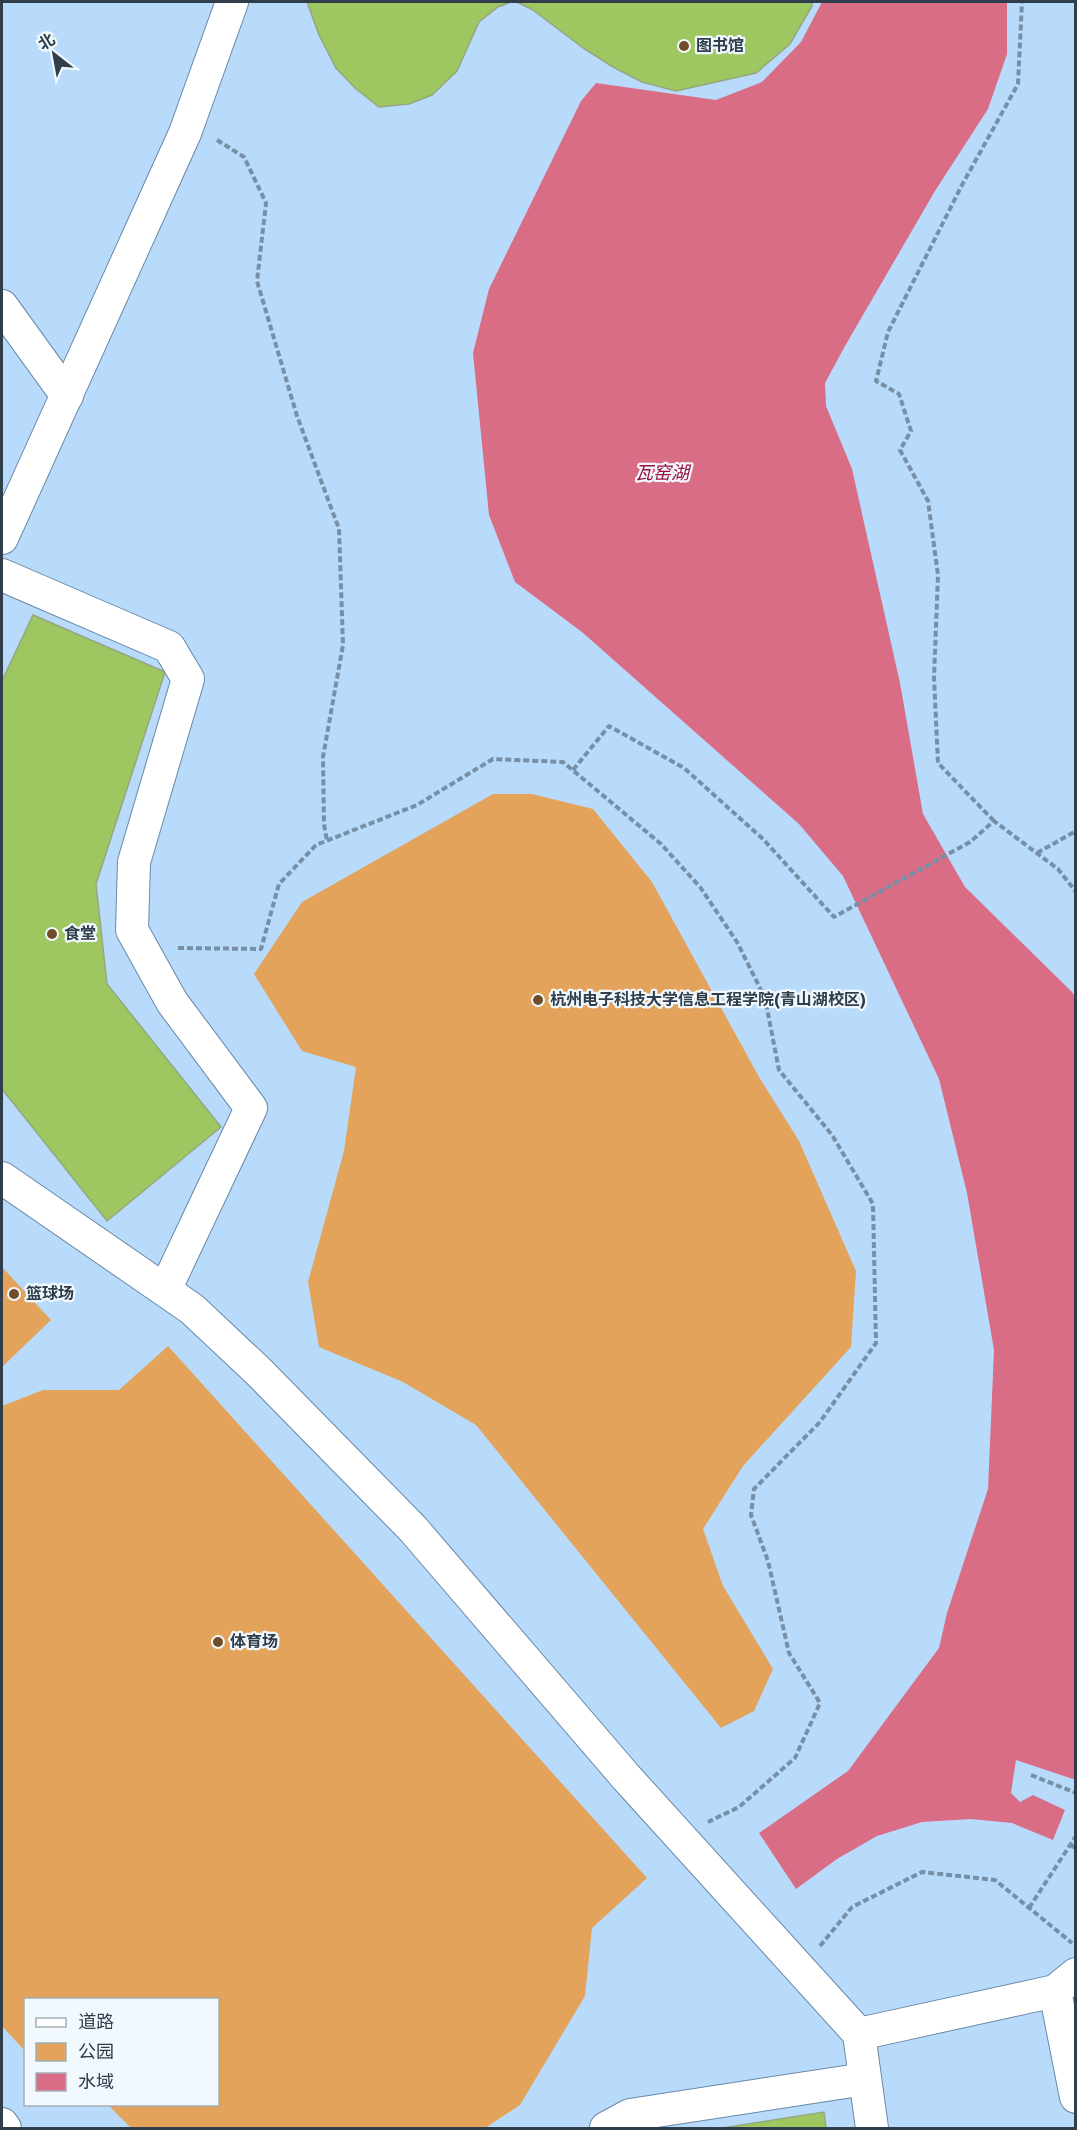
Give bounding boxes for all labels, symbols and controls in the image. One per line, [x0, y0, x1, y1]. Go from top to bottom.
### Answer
north arrow [24, 24, 84, 84]
text: 北 [35, 29, 59, 55]
place label: 图书馆 [696, 36, 744, 56]
marker: 图书馆 [677, 39, 691, 53]
water label: 瓦窑湖 [635, 462, 692, 484]
place label: 食堂 [64, 924, 96, 944]
marker: 食堂 [45, 927, 59, 941]
place label: 杭州电子科技大学信息工程学院(青山湖校区) [550, 990, 866, 1010]
marker: 杭州电子科技大学信息工程学院(青山湖校区) [531, 993, 545, 1007]
place label: 篮球场 [26, 1284, 74, 1304]
marker: 篮球场 [7, 1287, 21, 1301]
place label: 体育场 [230, 1632, 278, 1652]
marker: 体育场 [211, 1635, 225, 1649]
legend [24, 1998, 219, 2106]
text: 道路 [78, 2011, 114, 2033]
text: 公园 [78, 2041, 114, 2063]
text: 水域 [78, 2071, 114, 2093]

